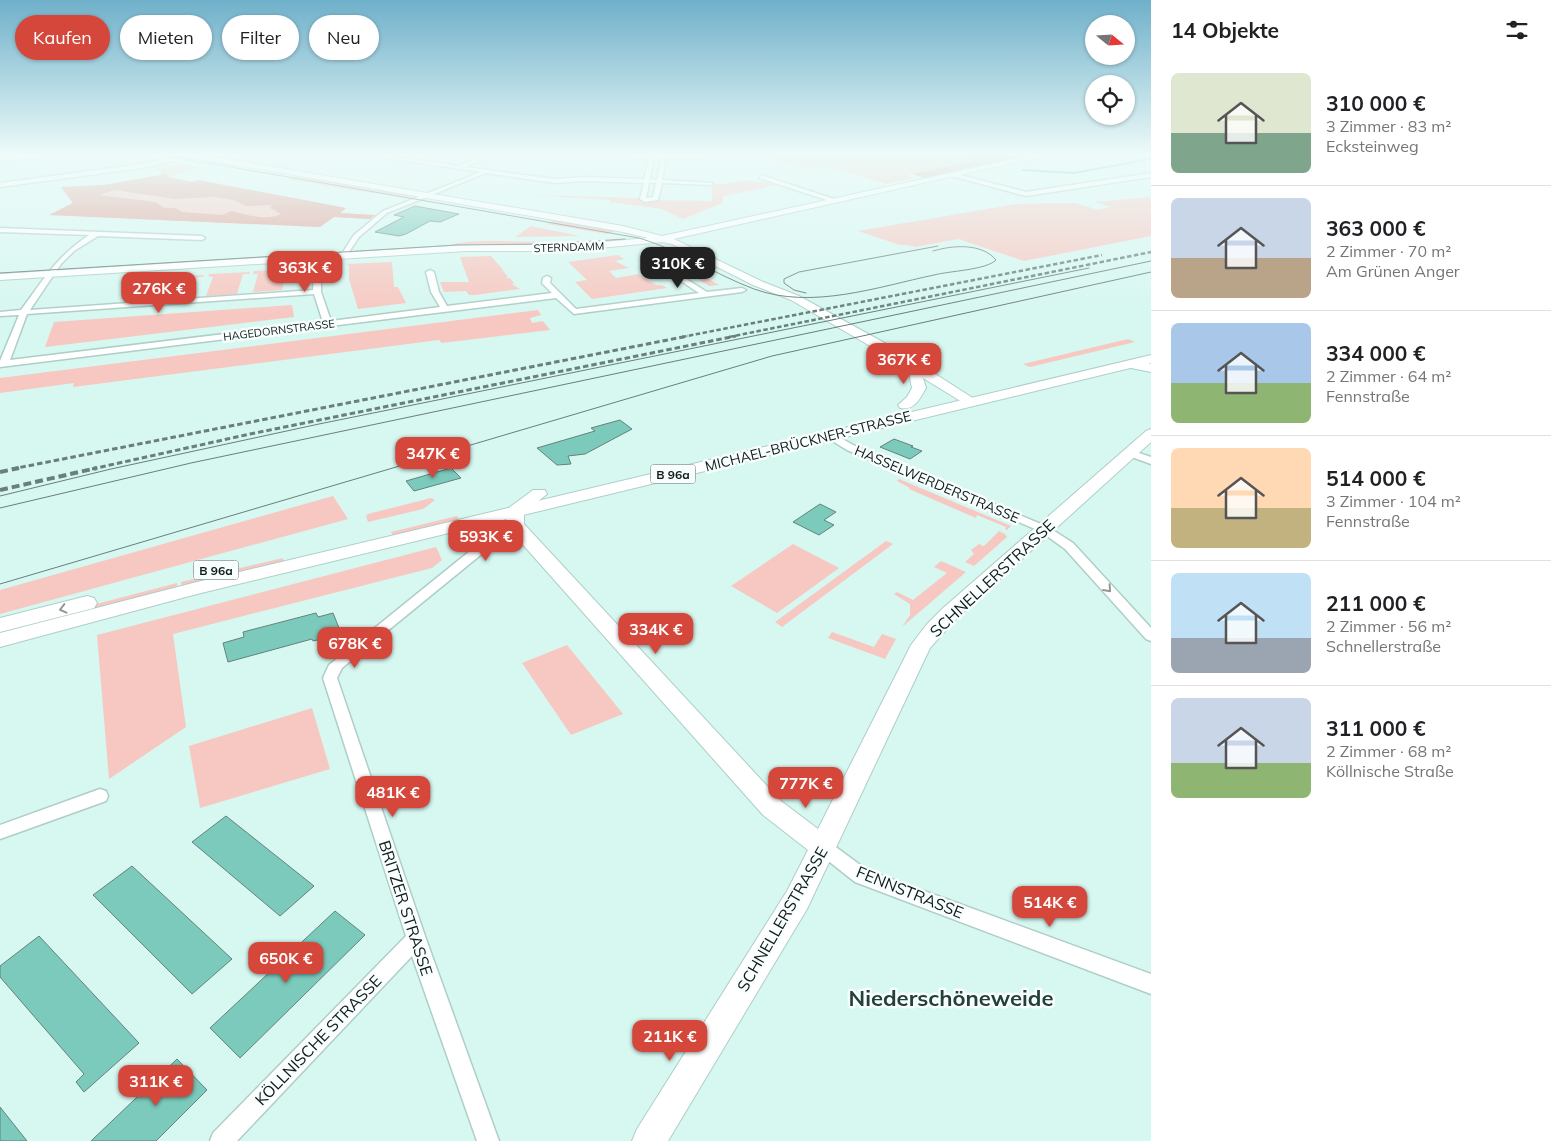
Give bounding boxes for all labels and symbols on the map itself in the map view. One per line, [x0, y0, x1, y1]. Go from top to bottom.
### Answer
north arrow [1085, 15, 1135, 65]
street label: STERNDAMM [533, 239, 605, 255]
pin: 310K € [637, 246, 719, 289]
pin: 363K € [264, 250, 346, 293]
pin: 276K € [118, 272, 200, 314]
street label: HAGEDORNSTRASSE [222, 316, 336, 344]
pin: 367K € [863, 342, 945, 385]
street label: MICHAEL-BRÜCKNER-STRASSE [703, 407, 913, 475]
pin: 347K € [392, 436, 474, 479]
street label: HASSELWERDERSTRASSE [852, 441, 1022, 527]
road number: B 96a [650, 464, 696, 484]
street label: SCHNELLERSTRASSE [925, 515, 1059, 641]
pin: 593K € [445, 520, 527, 562]
road number: B 96a [194, 560, 238, 580]
one-way arrow [1102, 583, 1111, 592]
one-way arrow [60, 603, 68, 613]
pin: 334K € [615, 612, 697, 655]
pin: 678K € [314, 626, 396, 669]
pin: 777K € [765, 766, 847, 809]
pin: 481K € [352, 776, 434, 818]
street label: BRITZER STRASSE [375, 838, 437, 978]
street label: SCHNELLERSTRASSE [732, 843, 832, 995]
street label: FENNSTRASSE [854, 861, 966, 923]
pin: 514K € [1009, 886, 1091, 928]
pin: 650K € [245, 942, 327, 984]
street label: KÖLLNISCHE STRASSE [251, 971, 385, 1109]
district label: Niederschöneweide [849, 984, 1053, 1012]
pin: 211K € [629, 1020, 711, 1062]
pin: 311K € [115, 1064, 197, 1107]

